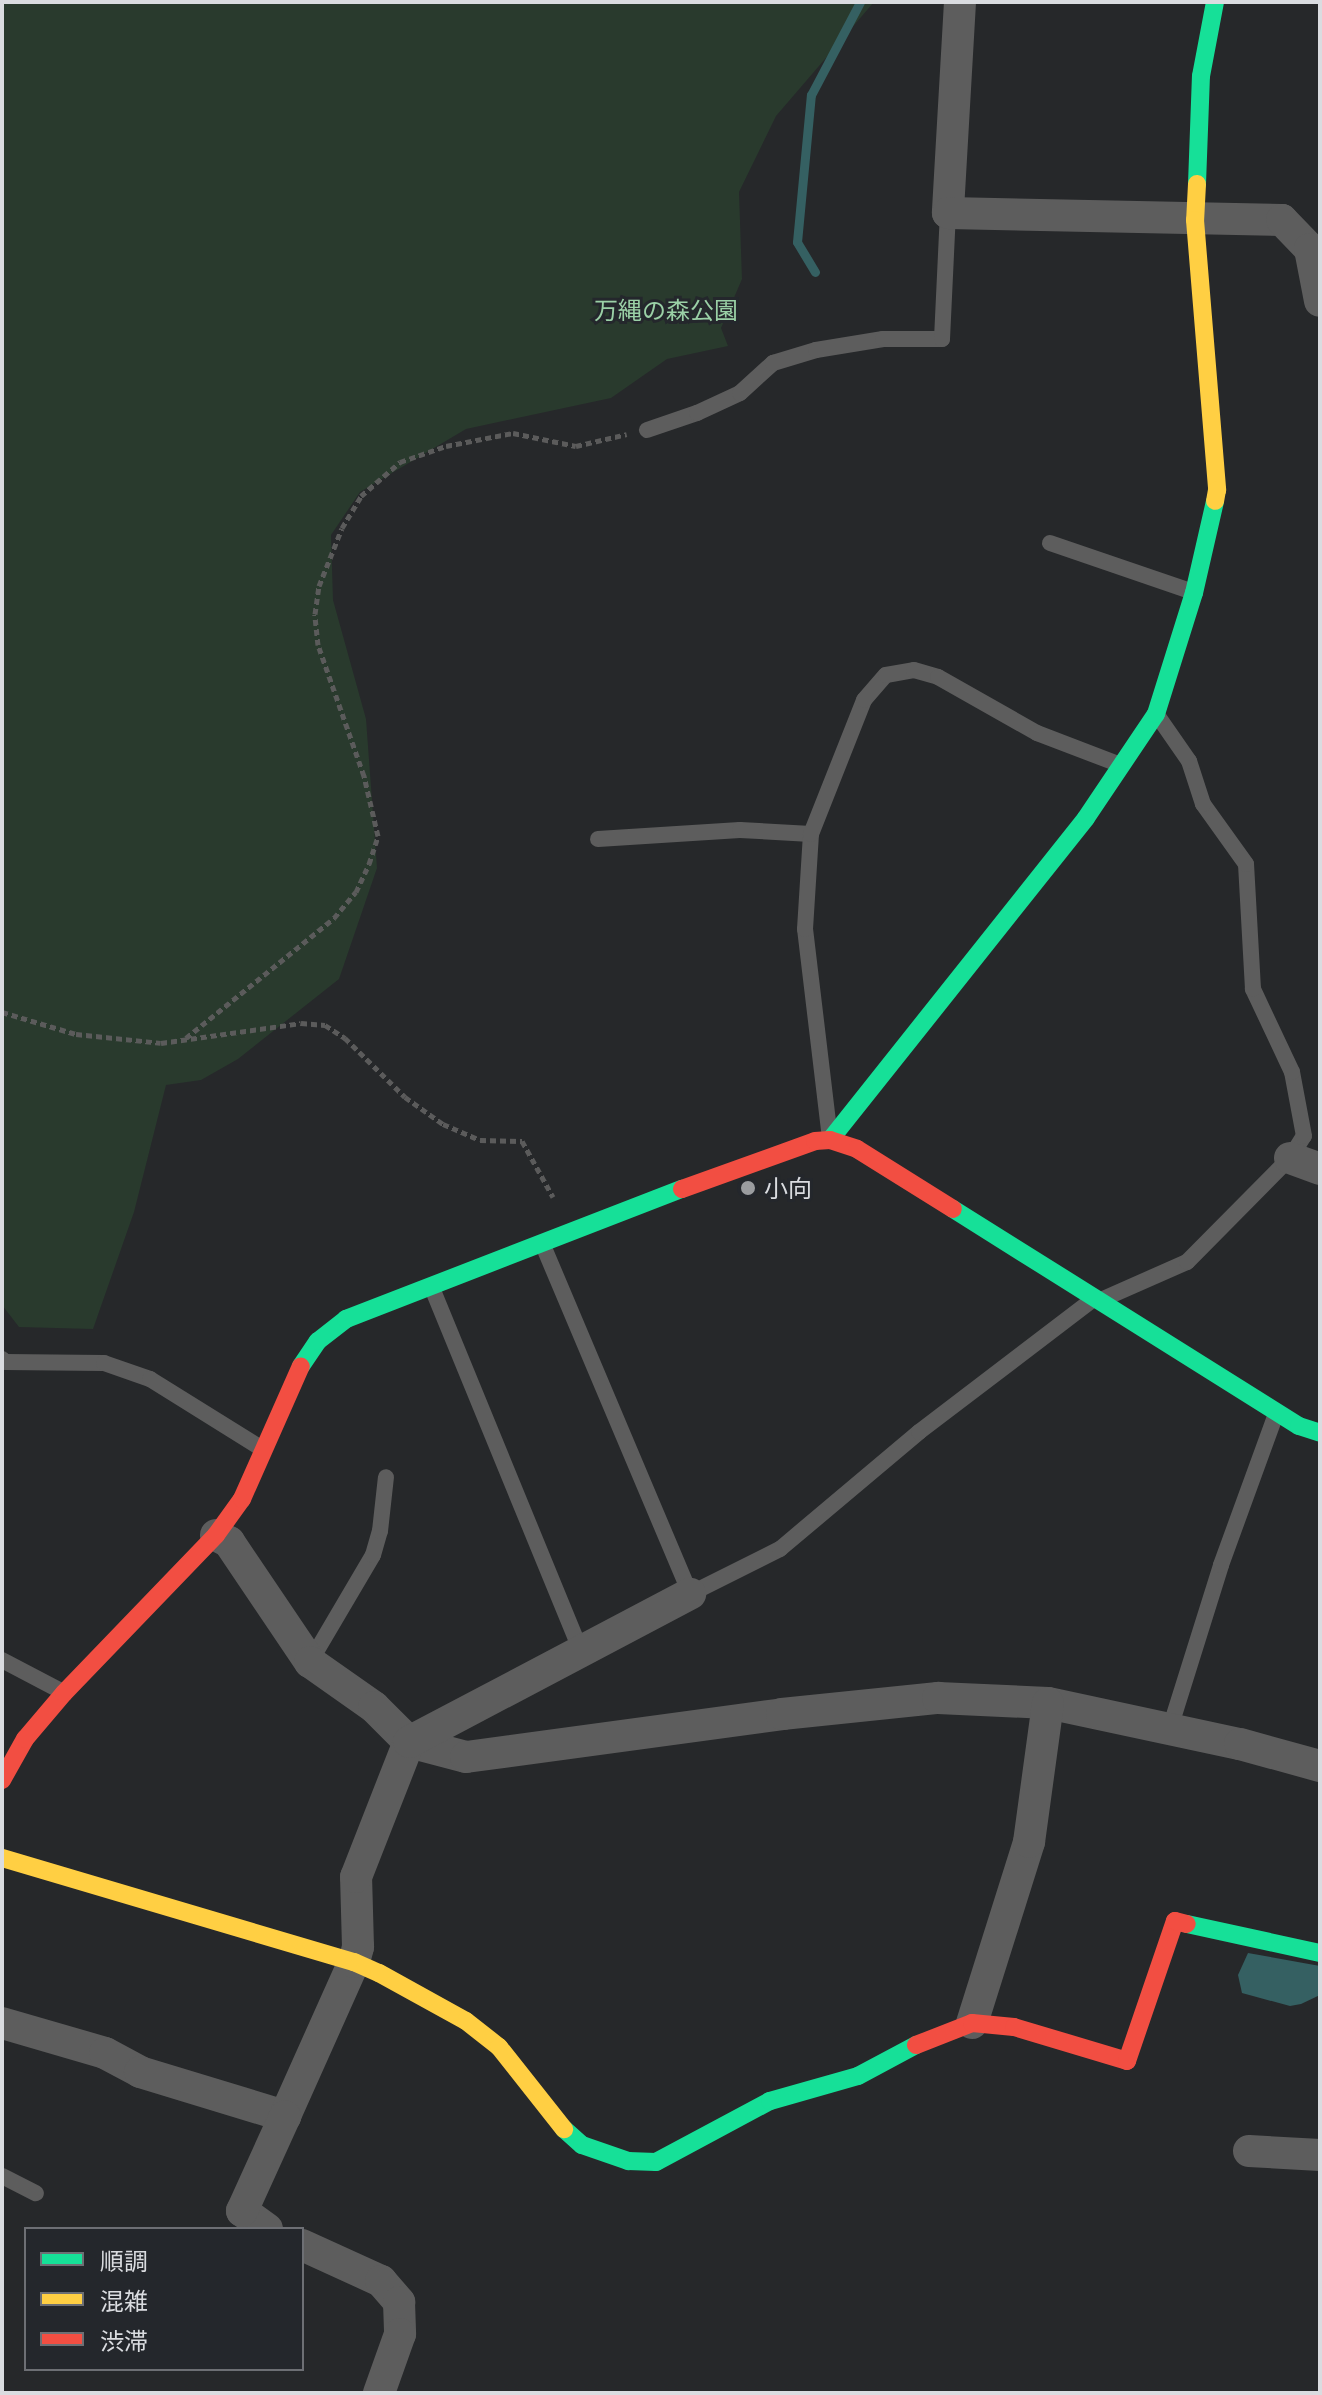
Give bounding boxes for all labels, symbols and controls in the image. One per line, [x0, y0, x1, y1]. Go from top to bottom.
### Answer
park label: 万縄の森公園 [594, 296, 738, 324]
place label: 小向 [764, 1174, 812, 1202]
marker: 小向 [739, 1179, 757, 1197]
legend [24, 2227, 304, 2371]
text: 順調 [100, 2244, 148, 2277]
text: 混雑 [100, 2284, 148, 2317]
text: 渋滞 [100, 2324, 148, 2357]

